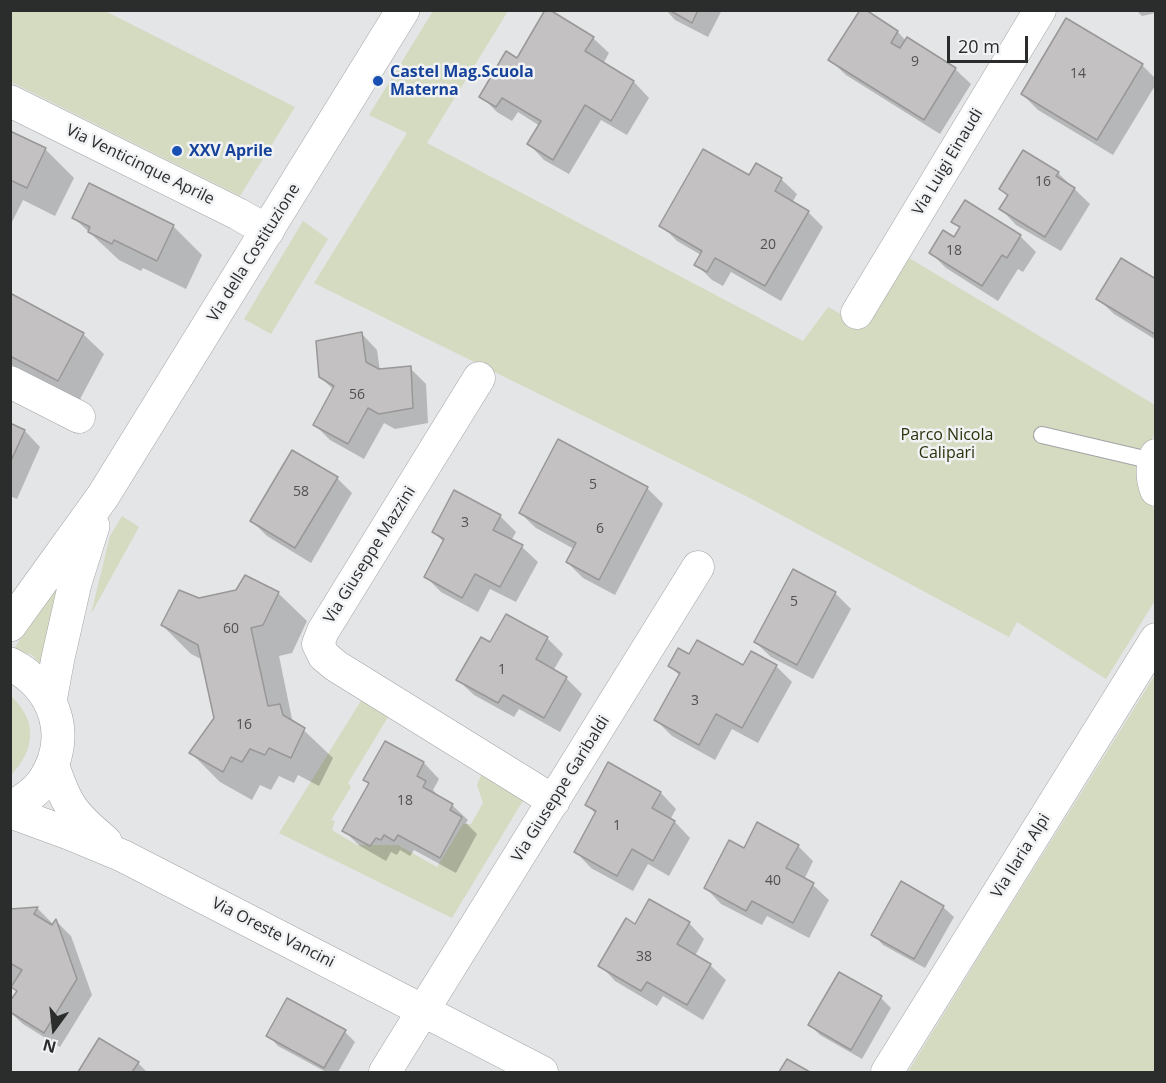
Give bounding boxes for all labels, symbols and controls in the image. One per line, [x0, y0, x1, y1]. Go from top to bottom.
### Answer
scale bar [950, 24, 1031, 62]
text: 20 m [958, 34, 1000, 58]
house number: 9 [911, 54, 919, 70]
place label: Castel Mag.Scuola Materna [390, 62, 534, 100]
house number: 14 [1070, 66, 1086, 82]
marker: Castel Mag.Scuola Materna [371, 74, 385, 88]
street label: Via Luigi Einaudi [909, 105, 987, 219]
street label: Via Venticinque Aprile [63, 121, 217, 209]
place label: XXV Aprile [189, 141, 273, 161]
marker: XXV Aprile [170, 144, 184, 158]
house number: 16 [1035, 174, 1051, 190]
street label: Via della Costituzione [204, 180, 304, 326]
house number: 20 [760, 237, 776, 253]
house number: 18 [946, 243, 962, 259]
house number: 56 [349, 387, 365, 403]
park label: Parco Nicola Calipari [901, 425, 993, 463]
house number: 5 [589, 477, 597, 493]
street label: Via Giuseppe Mazzini [320, 483, 420, 627]
house number: 58 [293, 484, 309, 500]
house number: 3 [461, 515, 469, 531]
house number: 6 [596, 521, 604, 537]
house number: 5 [790, 594, 798, 610]
house number: 60 [223, 621, 239, 637]
house number: 1 [498, 662, 506, 678]
house number: 3 [691, 693, 699, 709]
street label: Via Giuseppe Garibaldi [508, 712, 614, 866]
house number: 16 [236, 717, 252, 733]
house number: 18 [397, 793, 413, 809]
street label: Via Ilaria Alpi [988, 810, 1054, 902]
house number: 1 [613, 818, 621, 834]
house number: 40 [765, 873, 781, 889]
street label: Via Oreste Vancini [209, 894, 337, 972]
house number: 38 [636, 949, 652, 965]
north arrow [24, 999, 84, 1059]
text: N [40, 1034, 58, 1059]

